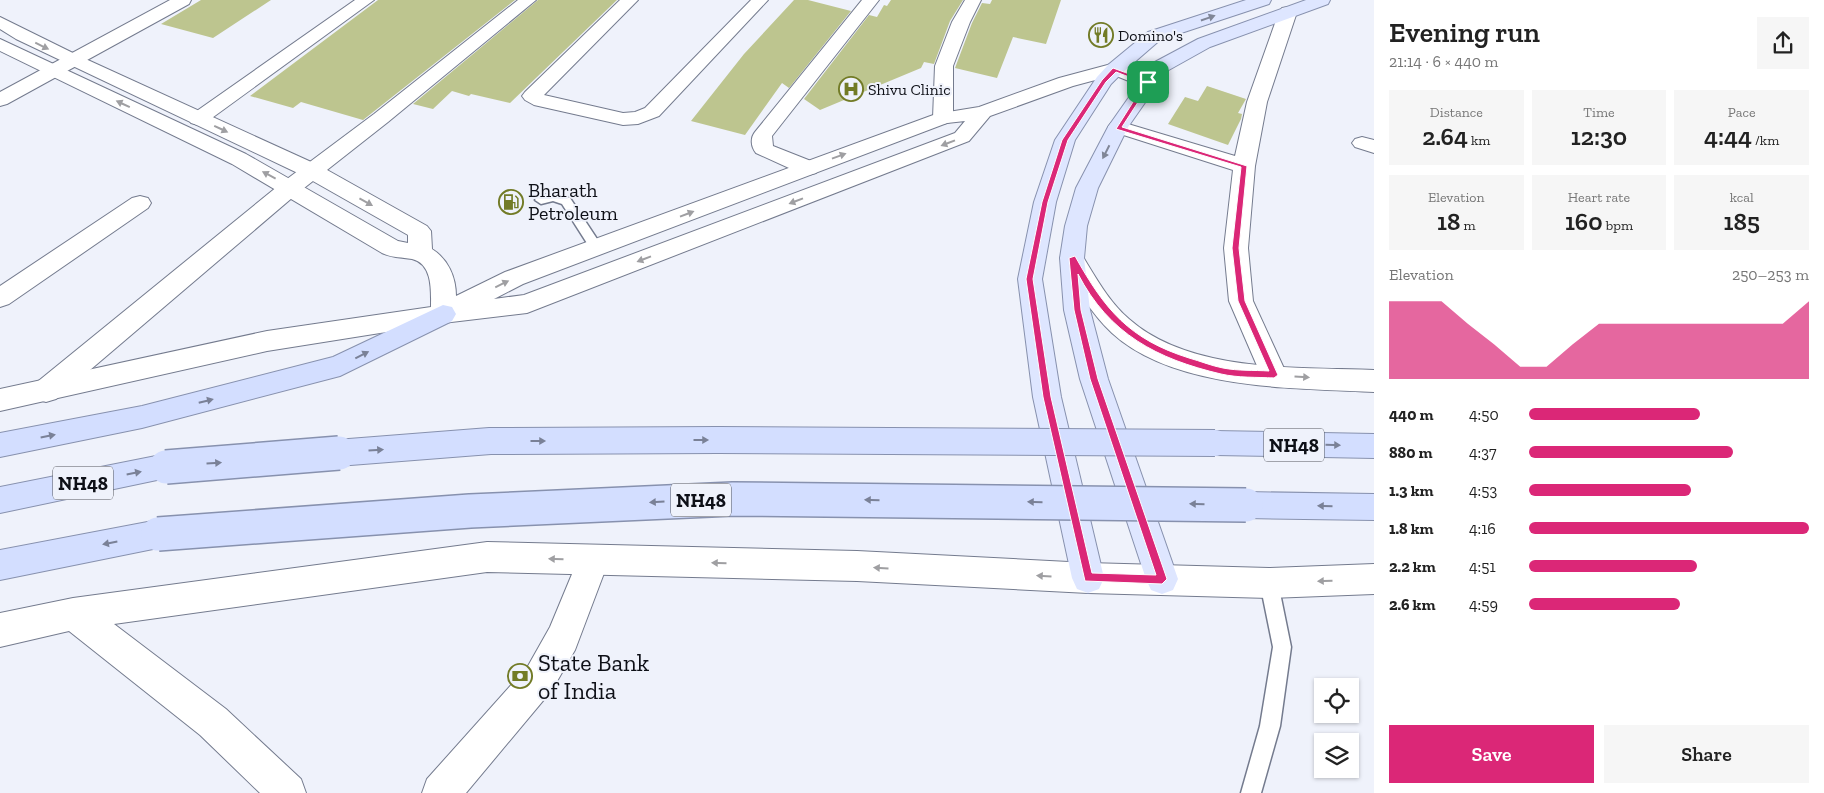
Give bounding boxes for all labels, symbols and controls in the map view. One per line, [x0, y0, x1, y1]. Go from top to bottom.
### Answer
one-way arrow [1201, 14, 1216, 21]
text: Evening run [1389, 16, 1540, 49]
button: share [1757, 17, 1809, 69]
restaurant icon: Domino's [1088, 22, 1114, 48]
place label: Domino's [1118, 26, 1183, 45]
one-way arrow [35, 41, 50, 50]
text: 21:14 · 6 × 440 m [1389, 52, 1498, 71]
pin [1127, 61, 1169, 103]
icon: arrive [1134, 68, 1162, 96]
hospital icon: Shivu Clinic [838, 76, 864, 102]
place label: Shivu Clinic [868, 80, 951, 99]
one-way arrow [116, 100, 130, 108]
text: Distance [1430, 104, 1483, 121]
text: Time [1583, 104, 1615, 121]
text: Pace [1728, 104, 1756, 121]
text: 2.64 [1422, 121, 1468, 151]
text: 12:30 [1571, 121, 1627, 151]
text: 4:44 [1704, 121, 1752, 151]
one-way arrow [214, 126, 228, 134]
text: km [1468, 132, 1490, 149]
text: /km [1752, 132, 1779, 149]
one-way arrow [940, 139, 955, 147]
one-way arrow [1102, 145, 1110, 159]
one-way arrow [831, 152, 846, 159]
one-way arrow [262, 171, 275, 180]
place label: Bharath Petroleum [528, 178, 618, 225]
fuel station icon: Bharath Petroleum [498, 189, 524, 215]
text: Elevation [1428, 189, 1485, 206]
text: Heart rate [1568, 189, 1630, 206]
text: kcal [1730, 189, 1754, 206]
one-way arrow [788, 197, 803, 205]
one-way arrow [359, 198, 373, 207]
text: 18 [1437, 206, 1460, 236]
text: 160 [1565, 206, 1603, 236]
text: 185 [1723, 206, 1760, 236]
one-way arrow [679, 210, 694, 217]
text: m [1460, 217, 1476, 234]
text: bpm [1603, 217, 1633, 234]
one-way arrow [636, 255, 651, 263]
text: Elevation [1389, 265, 1454, 284]
text: 250–253 m [1732, 265, 1809, 284]
one-way arrow [495, 280, 509, 288]
one-way arrow [355, 351, 369, 359]
one-way arrow [1295, 373, 1311, 381]
one-way arrow [199, 396, 214, 404]
text: 440 m [1389, 405, 1433, 424]
text: 4:50 [1469, 405, 1499, 424]
road number: NH48 [1264, 428, 1324, 462]
one-way arrow [40, 431, 56, 439]
one-way arrow [693, 436, 709, 444]
one-way arrow [531, 437, 547, 445]
one-way arrow [1326, 441, 1342, 449]
text: 880 m [1389, 443, 1432, 462]
text: 4:37 [1469, 443, 1497, 462]
one-way arrow [368, 446, 384, 454]
one-way arrow [206, 459, 222, 467]
road number: NH48 [53, 466, 113, 499]
one-way arrow [126, 469, 141, 477]
text: 1.3 km [1389, 481, 1434, 500]
text: 4:53 [1469, 481, 1497, 500]
road number: NH48 [671, 484, 731, 516]
one-way arrow [864, 496, 880, 504]
one-way arrow [1027, 498, 1043, 506]
one-way arrow [649, 499, 665, 507]
one-way arrow [1189, 500, 1205, 508]
one-way arrow [1317, 502, 1333, 510]
text: 1.8 km [1389, 519, 1434, 538]
text: 4:16 [1469, 519, 1496, 538]
one-way arrow [102, 540, 118, 548]
one-way arrow [548, 555, 564, 563]
text: 2.2 km [1389, 557, 1436, 576]
text: 4:51 [1469, 557, 1496, 576]
one-way arrow [711, 559, 727, 567]
one-way arrow [873, 563, 889, 571]
one-way arrow [1035, 571, 1051, 579]
one-way arrow [1317, 577, 1333, 585]
text: 2.6 km [1389, 595, 1435, 614]
text: 4:59 [1469, 595, 1498, 614]
place label: State Bank of India [538, 648, 650, 705]
bank icon: State Bank of India [507, 663, 533, 689]
map controls [1314, 678, 1359, 778]
button: locate [1314, 678, 1359, 723]
button: Save [1389, 725, 1594, 783]
button: Share [1604, 725, 1809, 783]
button: layers [1314, 733, 1359, 778]

